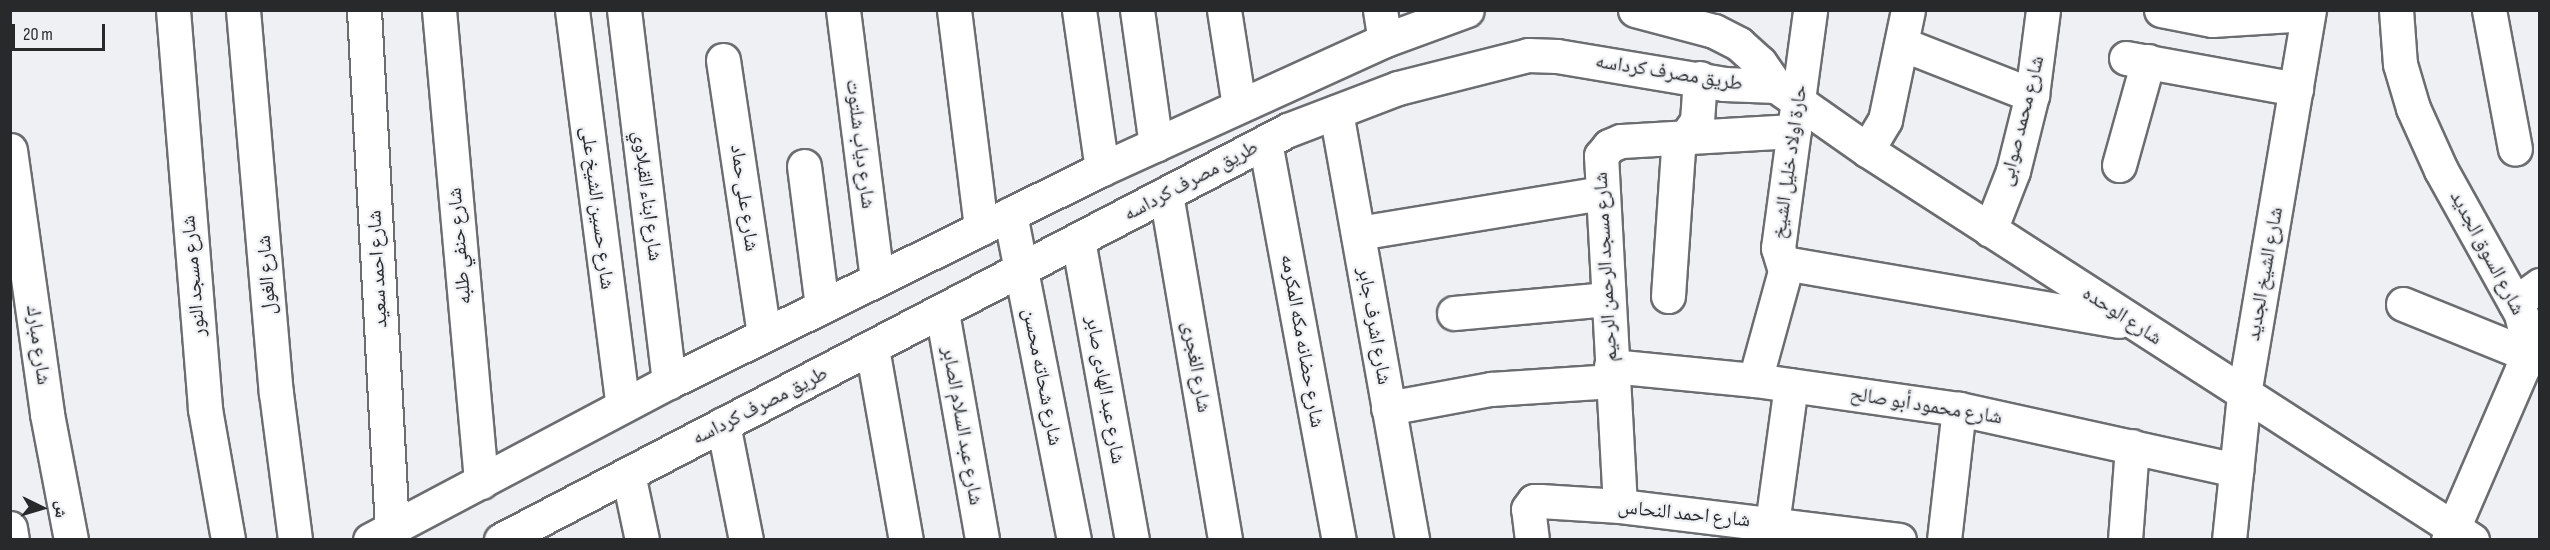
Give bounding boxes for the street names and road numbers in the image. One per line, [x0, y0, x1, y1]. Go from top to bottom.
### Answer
street label: طريق مصرف كرداسه [1594, 50, 1744, 96]
street label: شارع محمد صوابى [1994, 53, 2050, 189]
street label: شارع دياب شلتوت [840, 78, 880, 210]
street label: حارة اولاد خليل الشيخ [1767, 83, 1813, 241]
street label: شارع حسين الشيخ على [575, 125, 619, 291]
street label: شارع ابناء القبلاوي [627, 130, 667, 262]
street label: طريق مصرف كرداسه [1120, 136, 1262, 226]
street label: شارع على حماد [725, 143, 763, 253]
street label: شارع مسجد الرحمن الرحيم [1589, 171, 1623, 363]
street label: شارع حنفي طلبه [443, 186, 477, 306]
street label: شارع السوق الجديد [2444, 187, 2530, 319]
street label: شارع الشيخ الجديد [2241, 205, 2289, 343]
street label: شارع احمد سعيد [363, 210, 393, 328]
street label: شارع مسجد النور [177, 214, 211, 338]
street label: شارع الغول [252, 234, 282, 316]
street label: شارع حضانه مكه المكرمه [1275, 253, 1329, 429]
street label: شارع اشرف جابر [1352, 265, 1396, 387]
street label: شارع الوحده [2078, 281, 2166, 351]
street label: شارع مبارك [21, 304, 55, 386]
street label: شارع شحاته محسن [1017, 306, 1067, 448]
street label: شارع عبد الهادى صابر [1080, 314, 1130, 466]
street label: شارع الغجرى [1176, 319, 1216, 415]
street label: شارع عبد السلام الصابر [936, 345, 988, 507]
street label: طريق مصرف كرداسه [688, 362, 832, 450]
street label: شارع محمود أبو صالح [1848, 382, 2004, 430]
street label: شارع احمد النحاس [1617, 495, 1751, 533]

